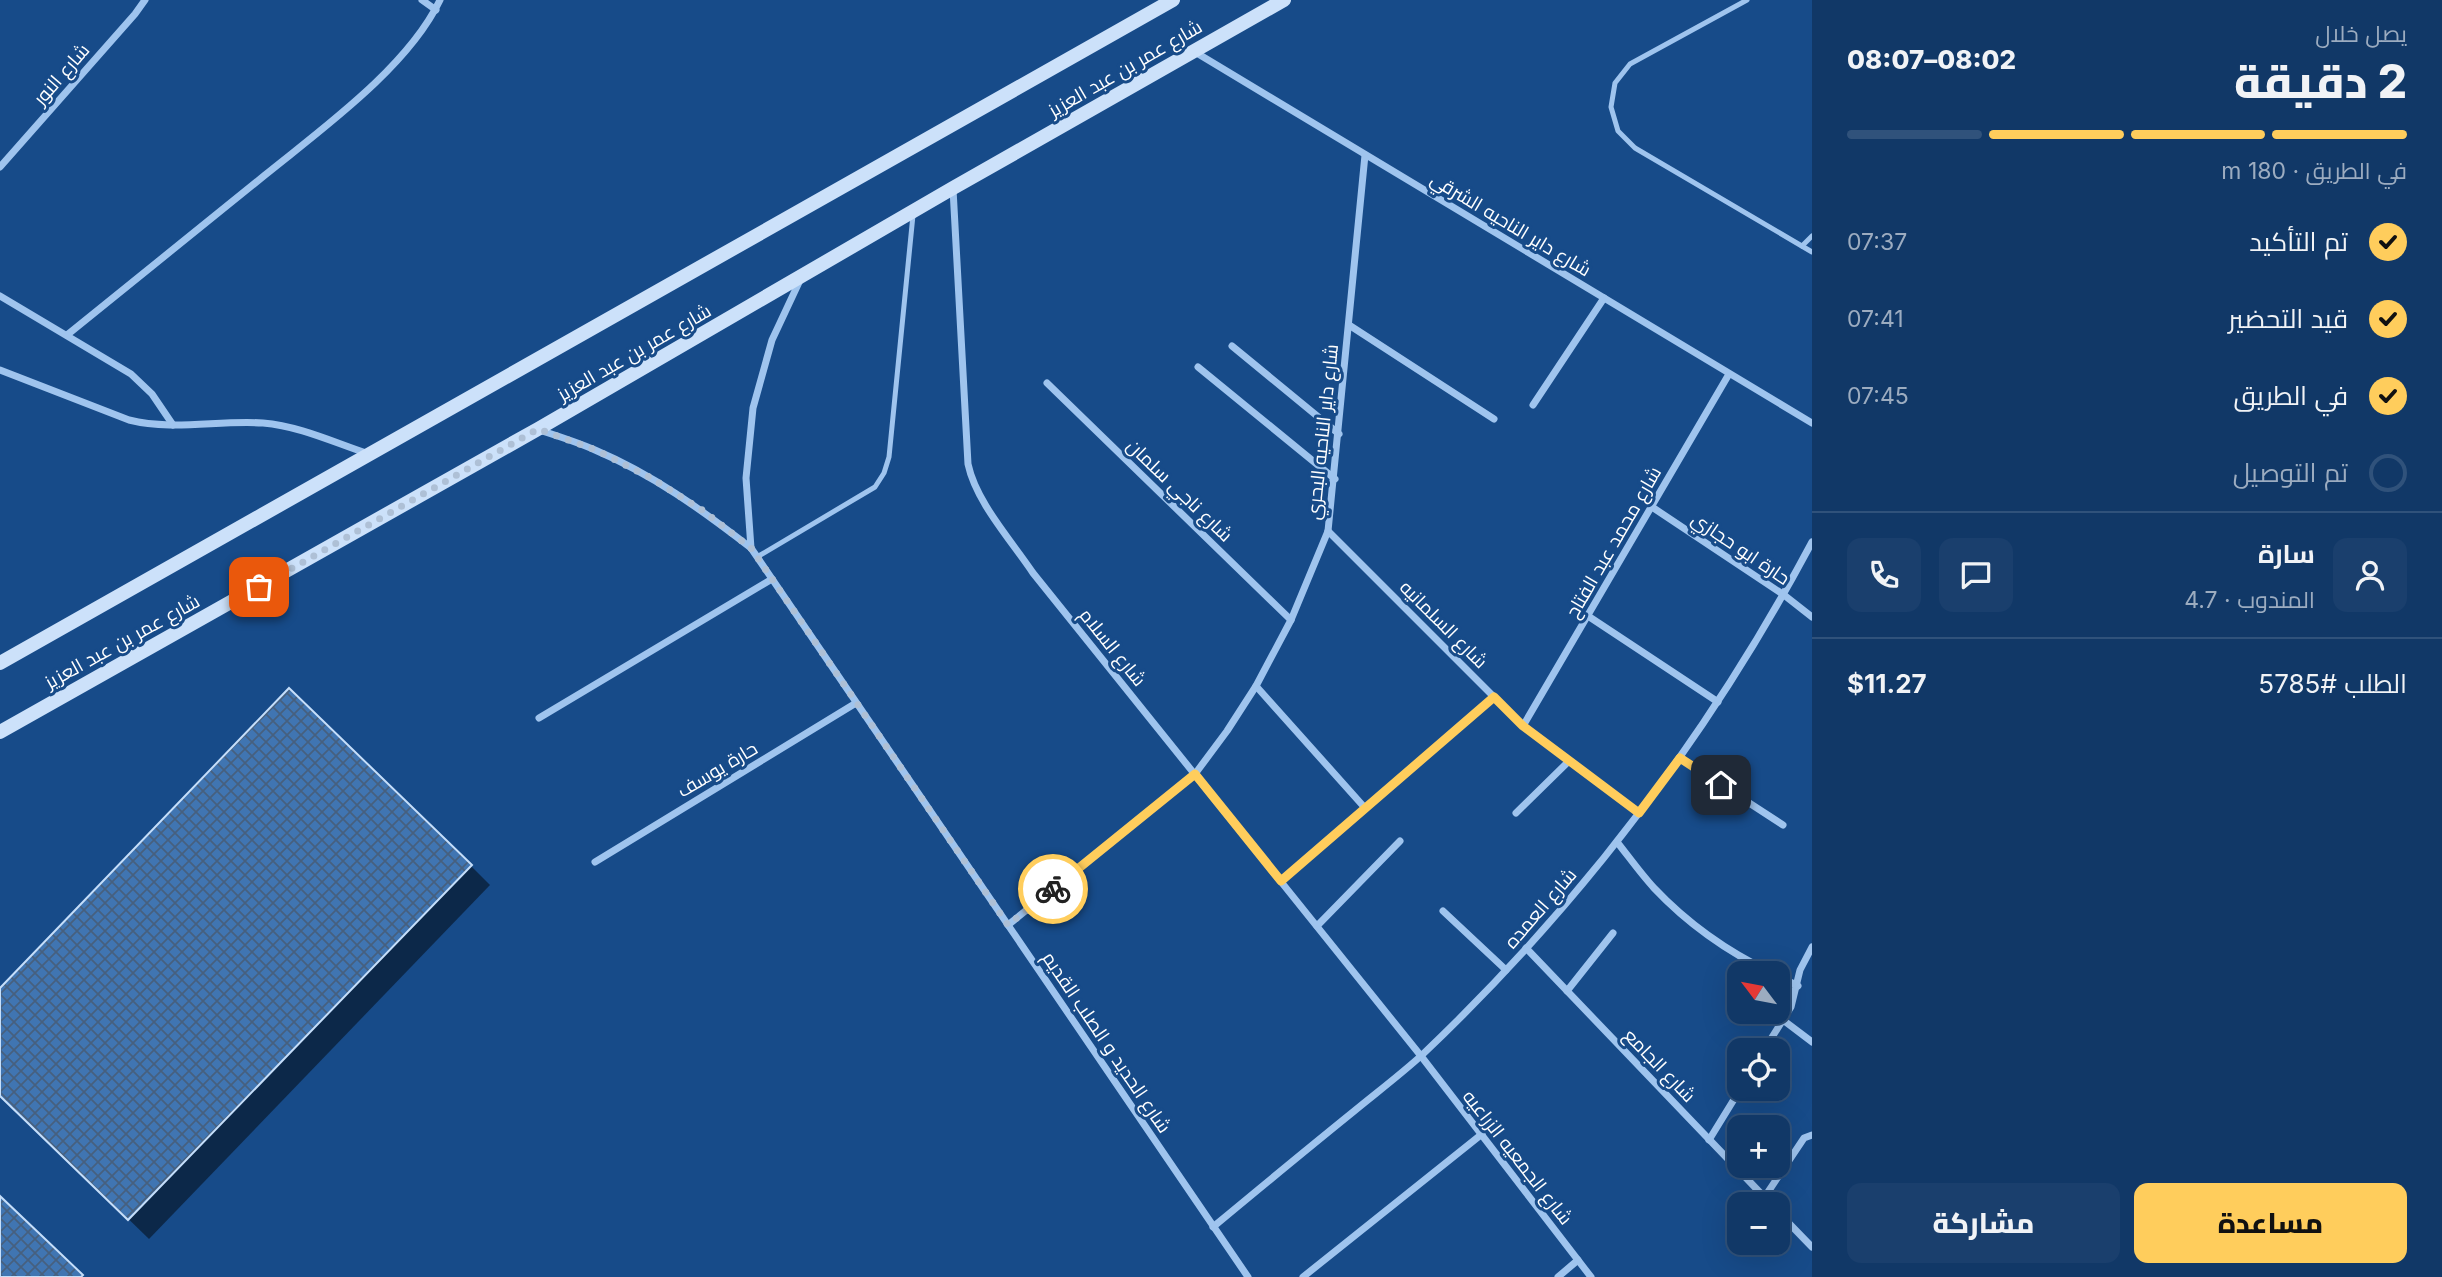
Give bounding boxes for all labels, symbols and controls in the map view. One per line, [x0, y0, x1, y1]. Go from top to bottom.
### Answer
street label: شارع عمر بن عبد العزيز [1043, 15, 1207, 124]
text: يصل خلال [2315, 20, 2407, 48]
street label: شارع النور [28, 39, 96, 112]
text: 08:02–08:07 [1847, 44, 2016, 75]
text: 2 دقيقة [2234, 53, 2407, 109]
text: في الطريق · 180 m [2221, 157, 2407, 185]
street label: شارع داير الناحيه الشرقي [1425, 167, 1595, 284]
icon: check [2369, 223, 2407, 261]
text: تم التأكيد [2249, 226, 2348, 257]
text: 07:37 [1847, 228, 1907, 256]
street label: شارع عمر بن عبد العزيز [552, 299, 716, 408]
icon: check [2369, 300, 2407, 338]
text: قيد التحضير [2228, 303, 2348, 334]
text: 07:41 [1847, 305, 1904, 333]
street label: شارع داير الناحيه البحري [1302, 343, 1346, 521]
icon: check [2369, 377, 2407, 415]
text: في الطريق [2233, 380, 2348, 411]
text: 07:45 [1847, 382, 1909, 410]
street label: شارع ناجي سلمان [1120, 434, 1237, 549]
text: تم التوصيل [2233, 457, 2348, 488]
street label: شارع محمد عبد الفتاح [1561, 462, 1668, 623]
street label: حارة ابو حجازي [1685, 507, 1794, 592]
button: phone [1847, 538, 1921, 612]
button: chat [1939, 538, 2013, 612]
text: سارة [2258, 538, 2315, 569]
button: person [2333, 538, 2407, 612]
pin [229, 557, 289, 617]
icon: bag [240, 568, 278, 606]
street label: شارع السلمانيه [1394, 576, 1492, 674]
text: المندوب · 4.7 [2184, 586, 2315, 614]
street label: شارع عمر بن عبد العزيز [40, 589, 205, 696]
street label: شارع السلام [1073, 604, 1151, 692]
text: $11.27 [1847, 668, 1927, 699]
text: الطلب #5785 [2258, 668, 2407, 699]
street label: حارة يوسف [673, 737, 761, 802]
pin [1691, 755, 1751, 815]
icon: home [1702, 766, 1740, 804]
courier [1018, 854, 1088, 924]
street label: شارع العمده [1499, 864, 1583, 954]
icon: bike [1034, 870, 1072, 908]
street label: شارع الحديد و الصلب القديم [1036, 947, 1176, 1138]
north arrow [1727, 961, 1790, 1024]
map controls [1727, 961, 1790, 1255]
street label: شارع الجامع [1617, 1024, 1700, 1108]
button: locate [1727, 1038, 1790, 1101]
street label: شارع الجمعيه الزراعيه [1456, 1085, 1577, 1231]
button: + [1727, 1115, 1790, 1178]
button: مشاركة [1847, 1183, 2120, 1263]
button: مساعدة [2134, 1183, 2407, 1263]
button: − [1727, 1192, 1790, 1255]

